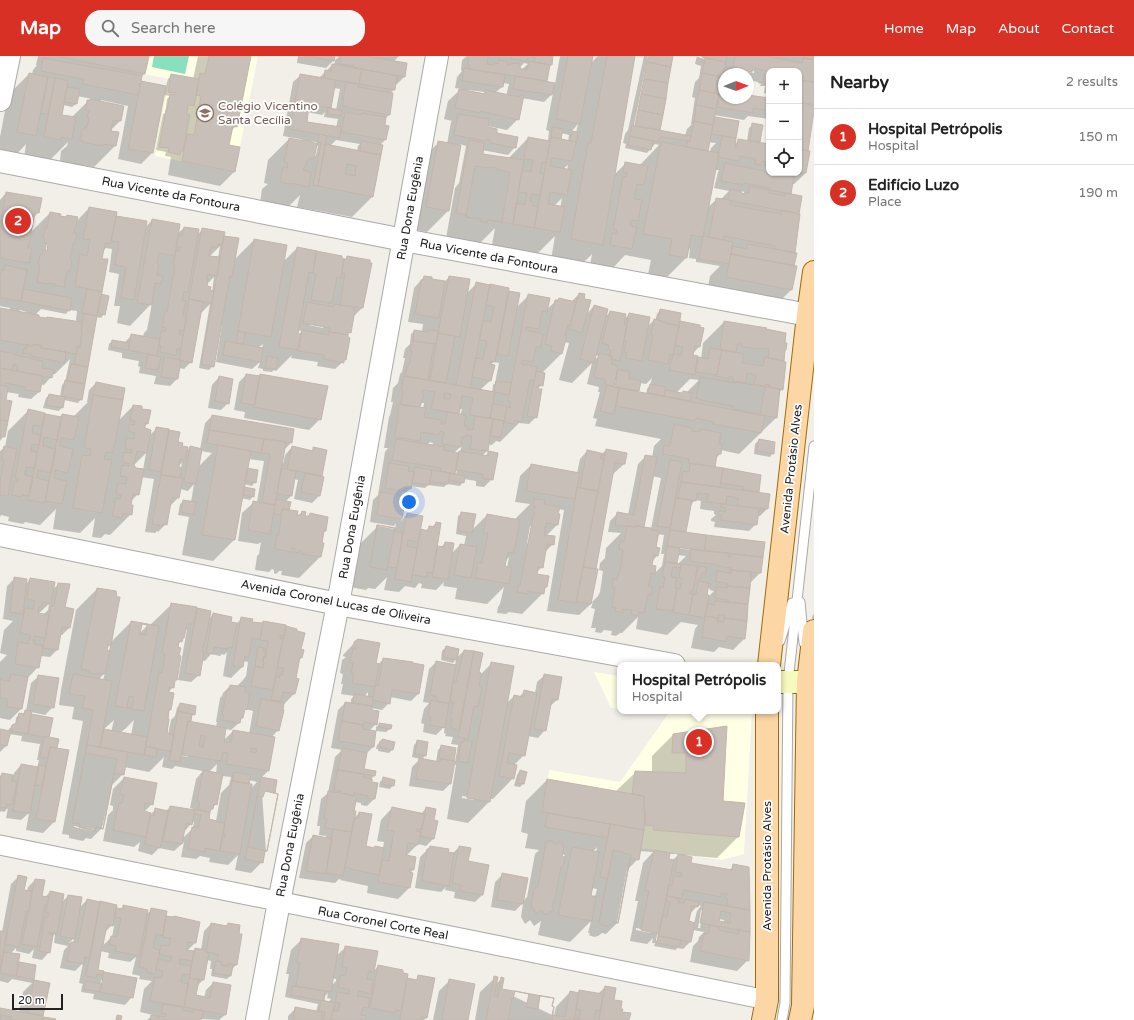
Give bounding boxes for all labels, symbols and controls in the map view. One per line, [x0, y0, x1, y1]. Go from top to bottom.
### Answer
search box [85, 10, 365, 46]
text: Map [20, 17, 61, 39]
icon: search [99, 17, 121, 39]
text: Search here [131, 19, 215, 37]
text: Home [884, 20, 924, 37]
text: Map [946, 20, 976, 37]
text: About [998, 20, 1040, 37]
text: Contact [1062, 20, 1114, 37]
north arrow [718, 68, 754, 104]
map controls [766, 68, 802, 176]
button: + [766, 68, 802, 104]
text: Nearby [830, 72, 889, 93]
text: 2 results [1066, 74, 1118, 90]
place label: Colégio Vicentino Santa Cecília [218, 99, 318, 127]
school or university icon: Colégio Vicentino Santa Cecília [195, 103, 215, 123]
button: − [766, 104, 802, 140]
text: Hospital Petrópolis [868, 120, 1002, 138]
text: 1 [839, 129, 847, 145]
text: 150 m [1078, 129, 1118, 145]
text: Hospital [868, 138, 919, 154]
button: locate [766, 140, 802, 176]
street label: Rua Dona Eugênia [394, 155, 426, 261]
street label: Rua Vicente da Fontoura [101, 174, 241, 214]
text: Edifício Luzo [868, 176, 959, 194]
text: 2 [839, 185, 847, 201]
text: 190 m [1078, 185, 1118, 201]
text: Place [868, 194, 901, 210]
pin: 2 [5, 206, 31, 236]
street label: Rua Vicente da Fontoura [419, 236, 559, 276]
street label: Avenida Protásio Alves [777, 403, 805, 534]
street label: Rua Dona Eugênia [336, 474, 368, 580]
your location [399, 492, 419, 512]
street label: Avenida Coronel Lucas de Oliveira [240, 577, 432, 627]
popup [617, 662, 781, 714]
text: Hospital Petrópolis [632, 671, 766, 689]
text: Hospital [632, 689, 683, 705]
pin: 1 [686, 727, 712, 757]
street label: Rua Dona Eugênia [273, 792, 307, 898]
street label: Avenida Protásio Alves [760, 801, 774, 931]
street label: Rua Coronel Corte Real [317, 903, 449, 943]
scale bar [12, 992, 63, 1011]
text: 20 m [18, 994, 45, 1007]

